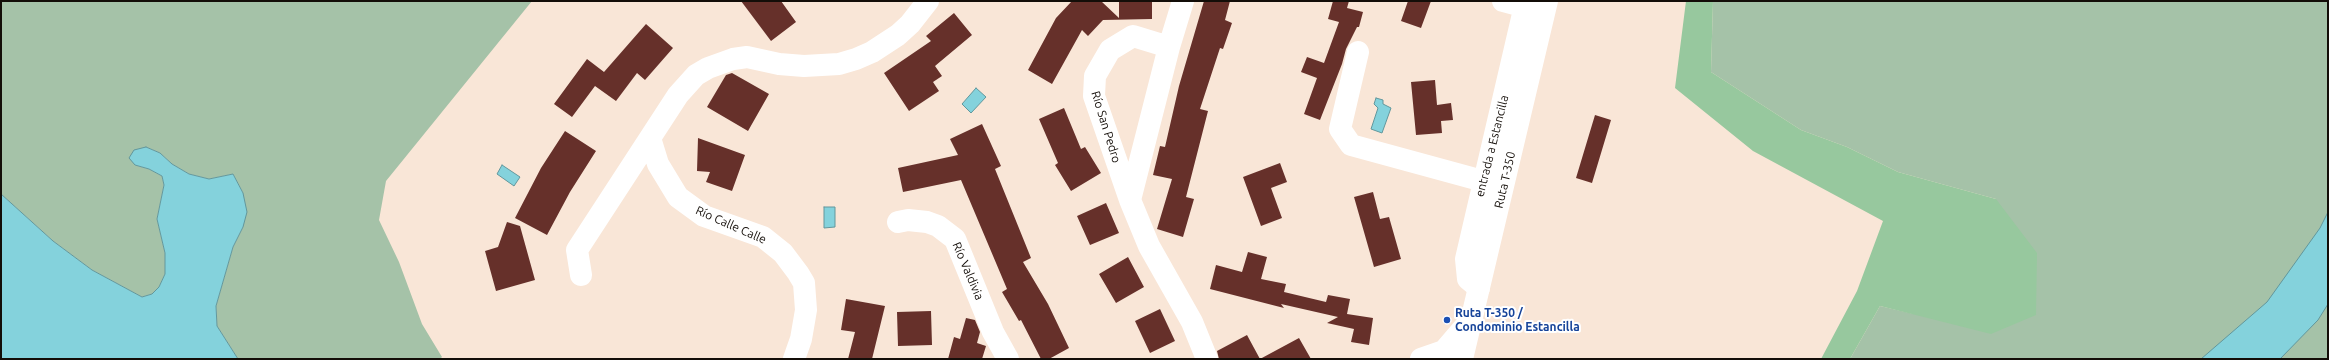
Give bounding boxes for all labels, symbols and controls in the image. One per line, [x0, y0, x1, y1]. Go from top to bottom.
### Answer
street label: Río San Pedro [1088, 89, 1124, 165]
street label: entrada a Estancilla [1472, 94, 1512, 198]
street label: Ruta T-350 [1491, 150, 1519, 210]
street label: Río Calle Calle [693, 203, 769, 247]
street label: Río Valdivia [949, 240, 987, 302]
place label: Ruta T-350 / Condominio Estancilla [1455, 306, 1580, 334]
marker: Ruta T-350 / Condominio Estancilla [1442, 315, 1452, 325]

